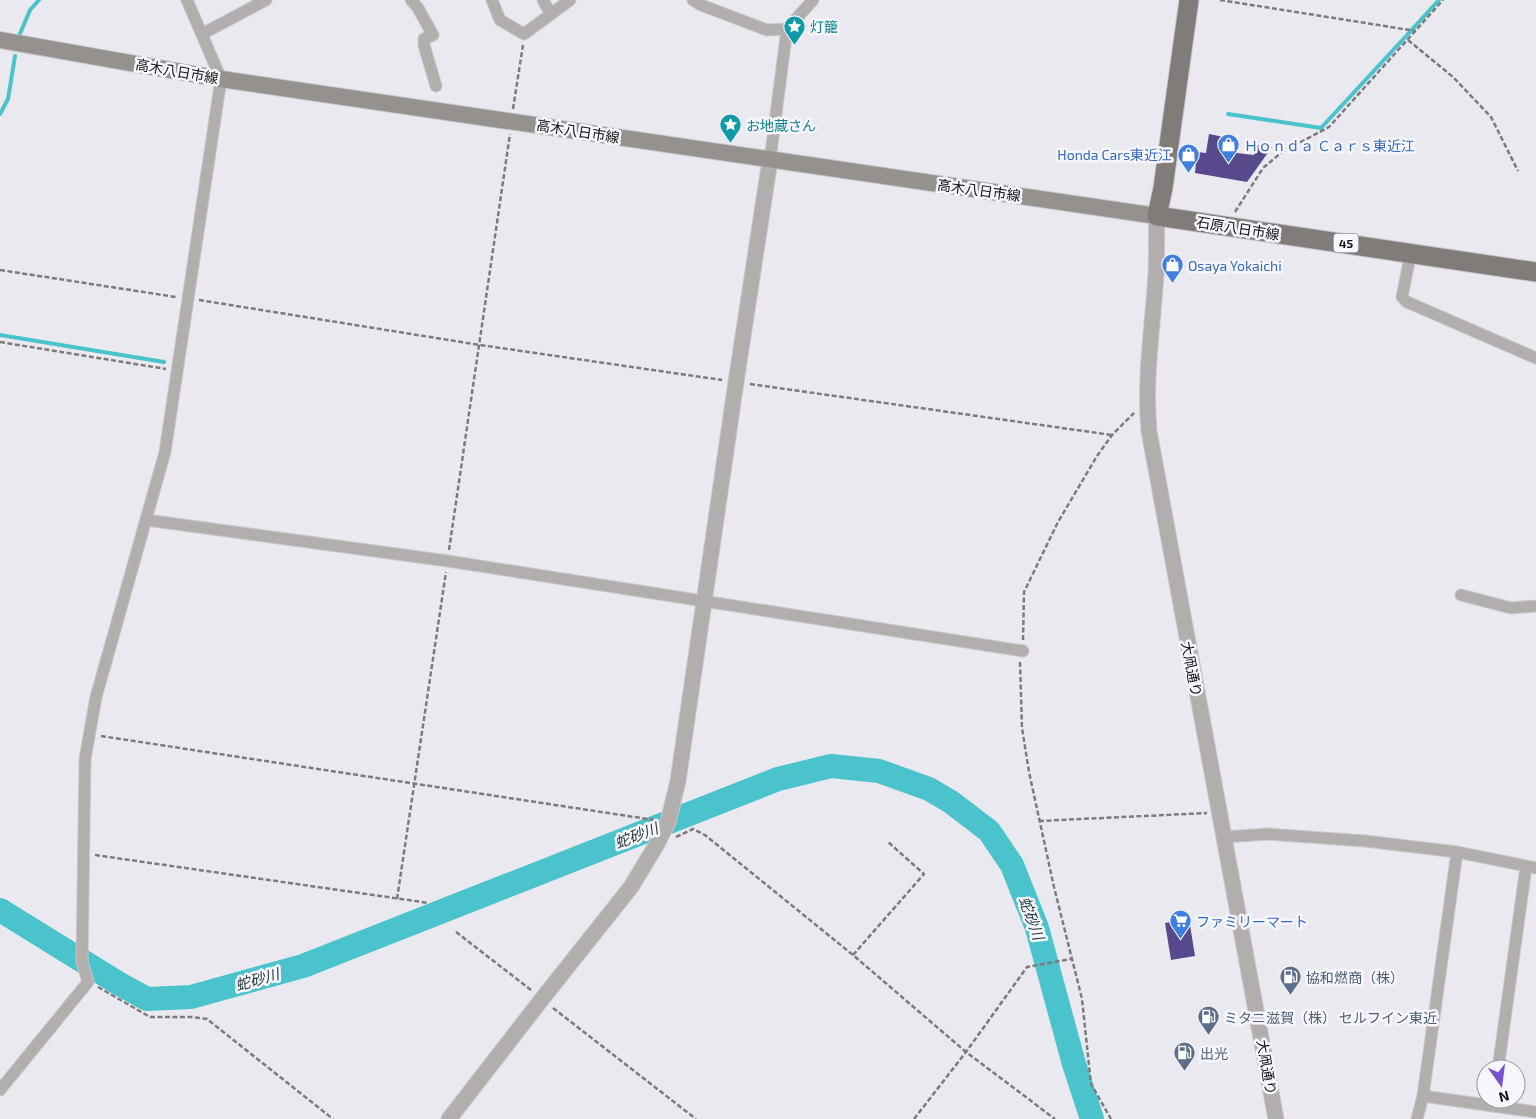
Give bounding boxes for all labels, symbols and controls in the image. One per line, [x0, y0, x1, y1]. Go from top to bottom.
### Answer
place icon: 灯籠 [782, 14, 806, 45]
place label: 灯籠 [810, 18, 838, 35]
street label: 高木八日市線 [134, 55, 220, 87]
place icon: お地蔵さん [718, 113, 742, 144]
street label: 高木八日市線 [535, 116, 621, 146]
place label: お地蔵さん [746, 117, 816, 134]
shop icon: Ｈｏｎｄａ Ｃａｒｓ東近江 [1216, 133, 1240, 164]
place label: Ｈｏｎｄａ Ｃａｒｓ東近江 [1244, 137, 1415, 154]
shop icon: Honda Cars東近江 [1176, 142, 1200, 173]
place label: Honda Cars東近江 [1057, 146, 1172, 163]
street label: 高木八日市線 [936, 176, 1022, 204]
street label: 石原八日市線 [1195, 213, 1281, 243]
road number: 45 [1334, 234, 1358, 252]
shop icon: Osaya Yokaichi [1160, 253, 1184, 284]
place label: Osaya Yokaichi [1188, 257, 1282, 274]
street label: 大凧通り [1178, 640, 1206, 698]
water label: 蛇砂川 [612, 818, 662, 851]
water label: 蛇砂川 [1016, 894, 1049, 944]
supermarket icon: ファミリーマート [1168, 909, 1192, 940]
place label: ファミリーマート [1196, 913, 1308, 930]
water label: 蛇砂川 [233, 964, 283, 994]
fuel station icon: 協和燃商（株） [1278, 965, 1302, 996]
place label: 協和燃商（株） [1306, 969, 1404, 986]
fuel station icon: ミタニ滋賀（株） セルフイン東近 [1196, 1005, 1220, 1036]
place label: ミタニ滋賀（株） セルフイン東近 [1224, 1009, 1437, 1026]
street label: 大凧通り [1254, 1038, 1280, 1096]
fuel station icon: 出光 [1172, 1041, 1196, 1072]
place label: 出光 [1200, 1045, 1228, 1062]
north arrow [1476, 1059, 1526, 1109]
text: N [1497, 1088, 1511, 1107]

